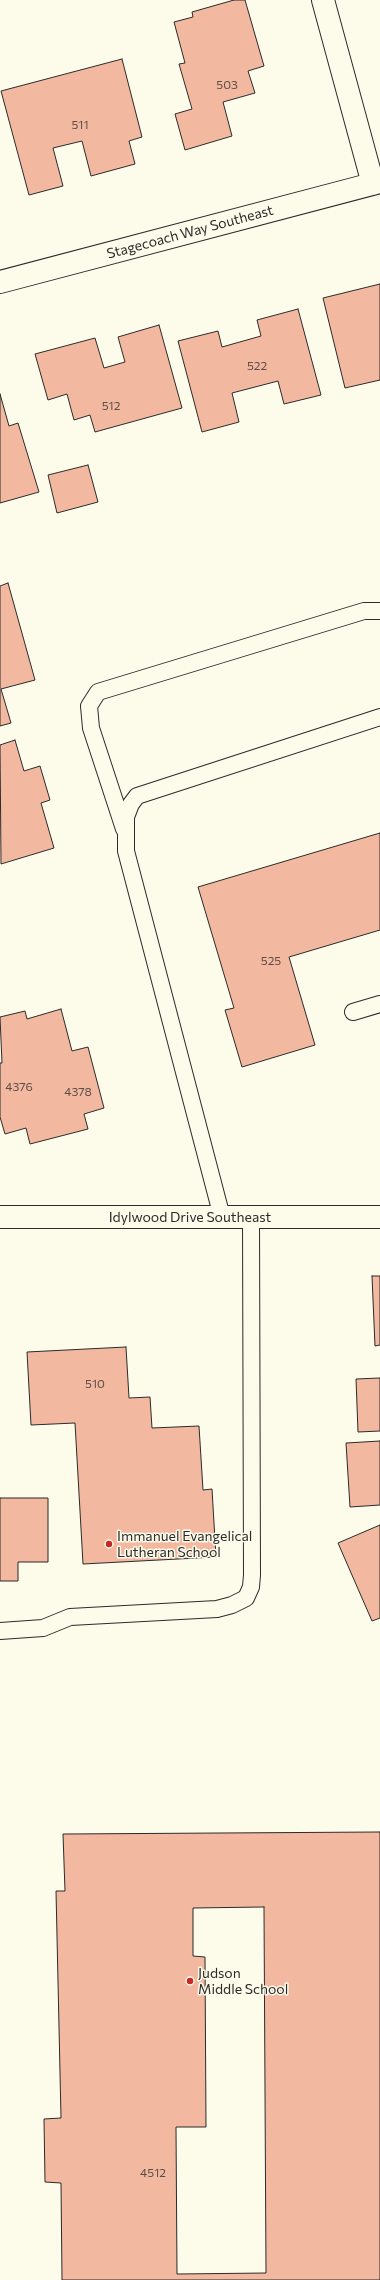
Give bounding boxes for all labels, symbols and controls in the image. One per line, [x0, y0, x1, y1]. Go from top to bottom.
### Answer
house number: 503 [216, 78, 238, 92]
house number: 511 [71, 118, 89, 132]
street label: Stagecoach Way Southeast [105, 202, 275, 262]
house number: 522 [247, 359, 267, 373]
house number: 512 [102, 399, 120, 413]
house number: 525 [261, 954, 281, 968]
house number: 4376 [5, 1080, 33, 1094]
house number: 4378 [64, 1085, 92, 1099]
street label: Idylwood Drive Southeast [109, 1209, 271, 1225]
house number: 510 [85, 1377, 105, 1391]
place label: Immanuel Evangelical Lutheran School [117, 1528, 252, 1560]
marker: Immanuel Evangelical Lutheran School [104, 1539, 114, 1549]
place label: Judson Middle School [198, 1965, 288, 1998]
marker: Judson Middle School [185, 1976, 195, 1986]
house number: 4512 [140, 2166, 166, 2180]

